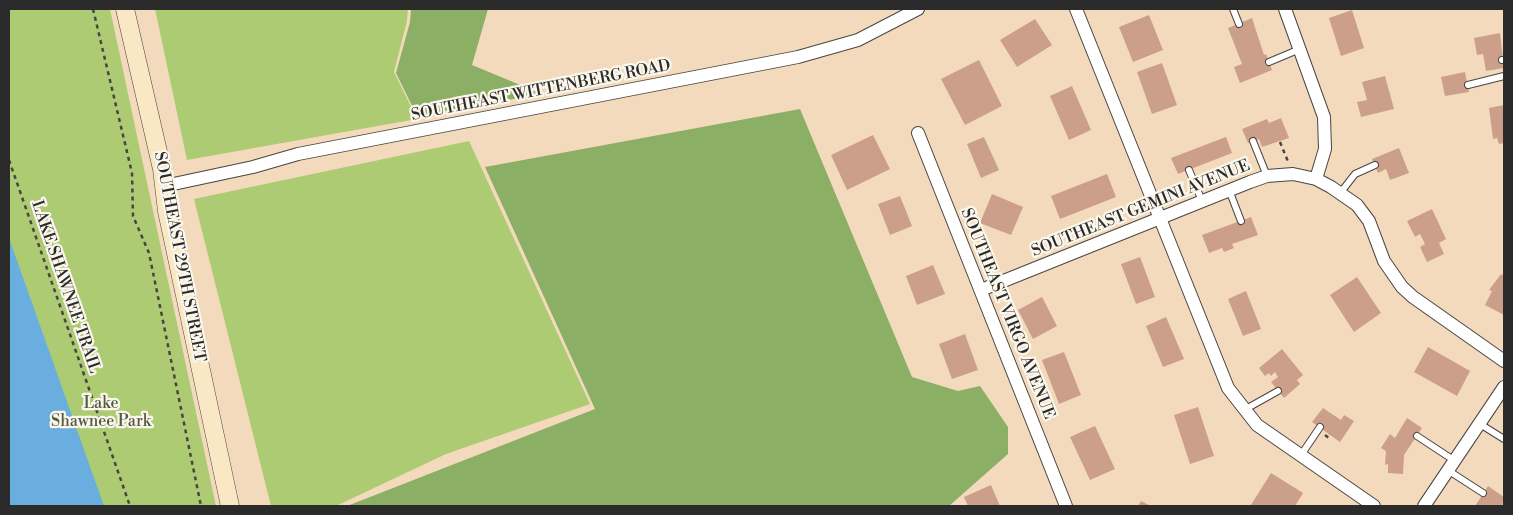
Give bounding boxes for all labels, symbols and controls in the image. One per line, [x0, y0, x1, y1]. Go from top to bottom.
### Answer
street label: SOUTHEAST WITTENBERG ROAD [410, 56, 672, 126]
street label: SOUTHEAST 29TH STREET [149, 150, 209, 364]
street label: SOUTHEAST GEMINI AVENUE [1029, 156, 1253, 262]
street label: LAKE SHAWNEE TRAIL [26, 198, 104, 376]
street label: SOUTHEAST VIRGO AVENUE [956, 206, 1058, 422]
park label: Lake Shawnee Park [51, 394, 151, 432]

